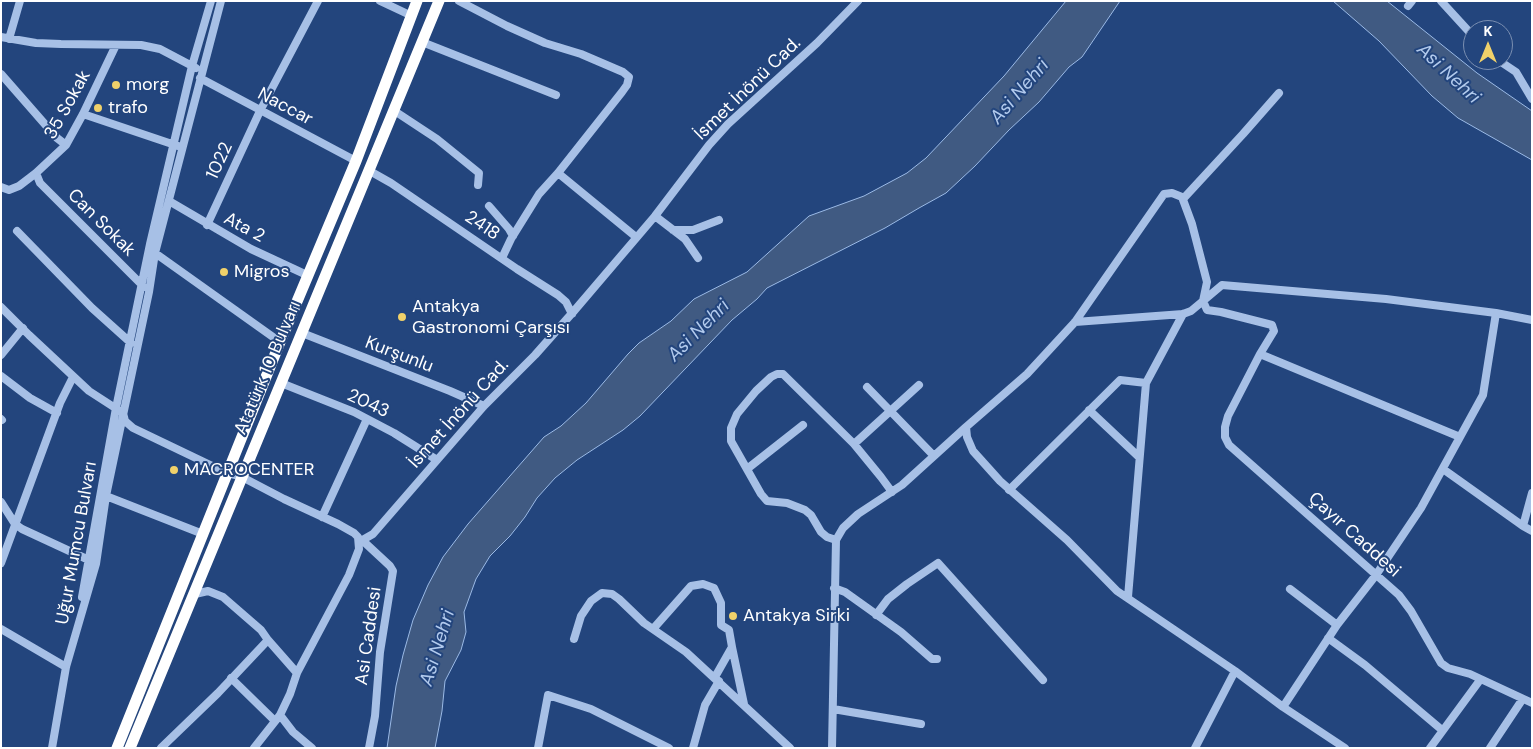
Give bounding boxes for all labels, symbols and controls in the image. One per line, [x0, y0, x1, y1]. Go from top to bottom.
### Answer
north arrow [1463, 20, 1513, 70]
text: K [1483, 22, 1493, 40]
street label: İsmet İnönü Cad. [690, 33, 806, 145]
water label: Asi Nehri [1411, 39, 1485, 109]
water label: Asi Nehri [986, 55, 1054, 129]
street label: 35 Sokak [40, 67, 96, 143]
place label: morg [126, 74, 169, 96]
marker: morg [110, 79, 122, 91]
street label: Naccar [254, 84, 316, 130]
place label: trafo [108, 97, 148, 119]
marker: trafo [92, 102, 104, 114]
street label: 1022 [202, 139, 238, 183]
street label: Can Sokak [63, 185, 139, 261]
street label: 2418 [460, 207, 504, 245]
street label: Ata 2 [220, 208, 268, 248]
place label: Migros [234, 261, 290, 283]
marker: Migros [218, 266, 230, 278]
water label: Asi Nehri [663, 295, 735, 367]
place label: Antakya Gastronomi Çarşısı [412, 296, 570, 338]
street label: Atatürk 10 Bulvarı [230, 298, 306, 438]
marker: Antakya Gastronomi Çarşısı [396, 311, 408, 323]
street label: Kurşunlu [362, 332, 436, 378]
street label: İsmet İnönü Cad. [404, 355, 514, 473]
street label: 2043 [343, 385, 393, 423]
place label: MACROCENTER [184, 459, 314, 481]
street label: Uğur Mumcu Bulvarı [52, 460, 102, 626]
marker: MACROCENTER [168, 464, 180, 476]
street label: Çayır Caddesi [1303, 488, 1405, 582]
street label: Asi Caddesi [351, 586, 387, 686]
place label: Antakya Sirki [743, 605, 850, 627]
water label: Asi Nehri [416, 607, 460, 689]
marker: Antakya Sirki [727, 610, 739, 622]

